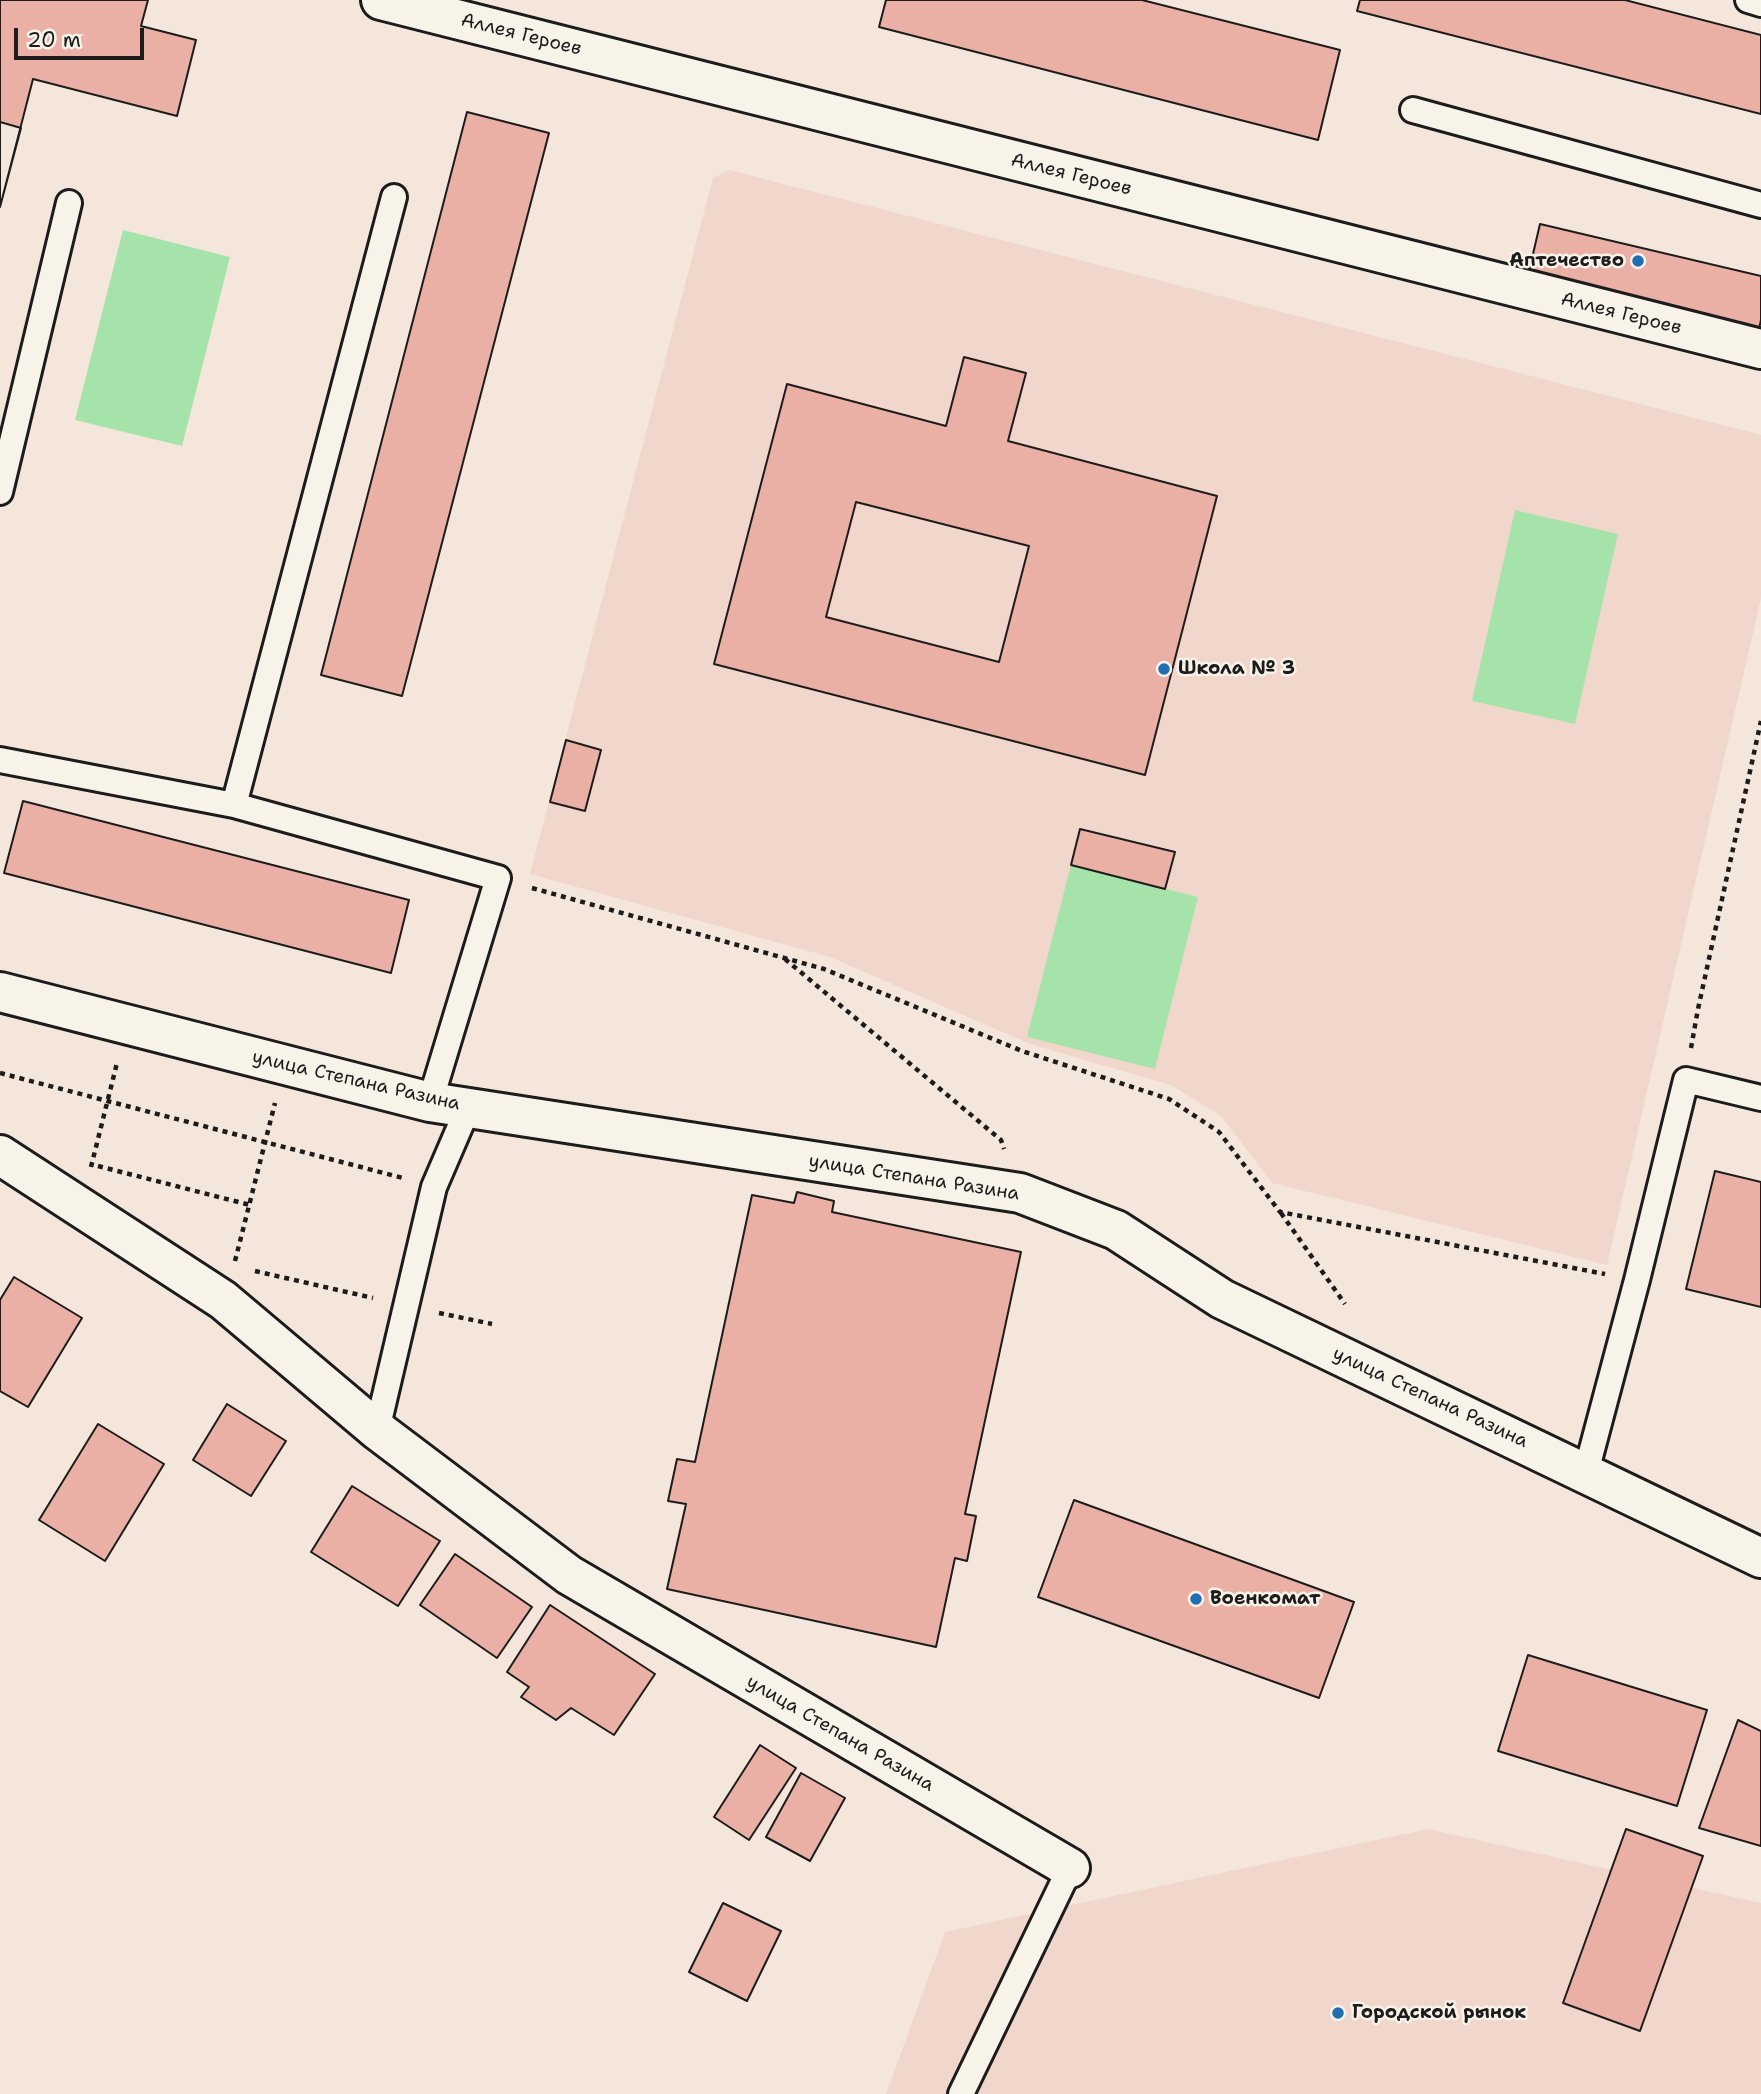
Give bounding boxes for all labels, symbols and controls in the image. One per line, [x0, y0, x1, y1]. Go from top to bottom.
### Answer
street label: Аллея Героев [458, 9, 584, 61]
scale bar [18, 14, 147, 58]
text: 20 m [27, 26, 81, 54]
street label: Аллея Героев [1008, 149, 1134, 201]
place label: Аптечество [1509, 250, 1624, 272]
marker: Аптечество [1630, 253, 1646, 269]
street label: Аллея Героев [1558, 288, 1684, 340]
place label: Школа № 3 [1178, 658, 1295, 680]
marker: Школа № 3 [1156, 661, 1172, 677]
street label: улица Степана Разина [250, 1046, 462, 1116]
street label: улица Степана Разина [807, 1150, 1021, 1206]
street label: улица Степана Разина [1329, 1343, 1531, 1453]
place label: Военкомат [1210, 1588, 1320, 1610]
marker: Военкомат [1188, 1591, 1204, 1607]
street label: улица Степана Разина [742, 1671, 938, 1797]
place label: Городской рынок [1352, 2002, 1526, 2024]
marker: Городской рынок [1330, 2005, 1346, 2021]

